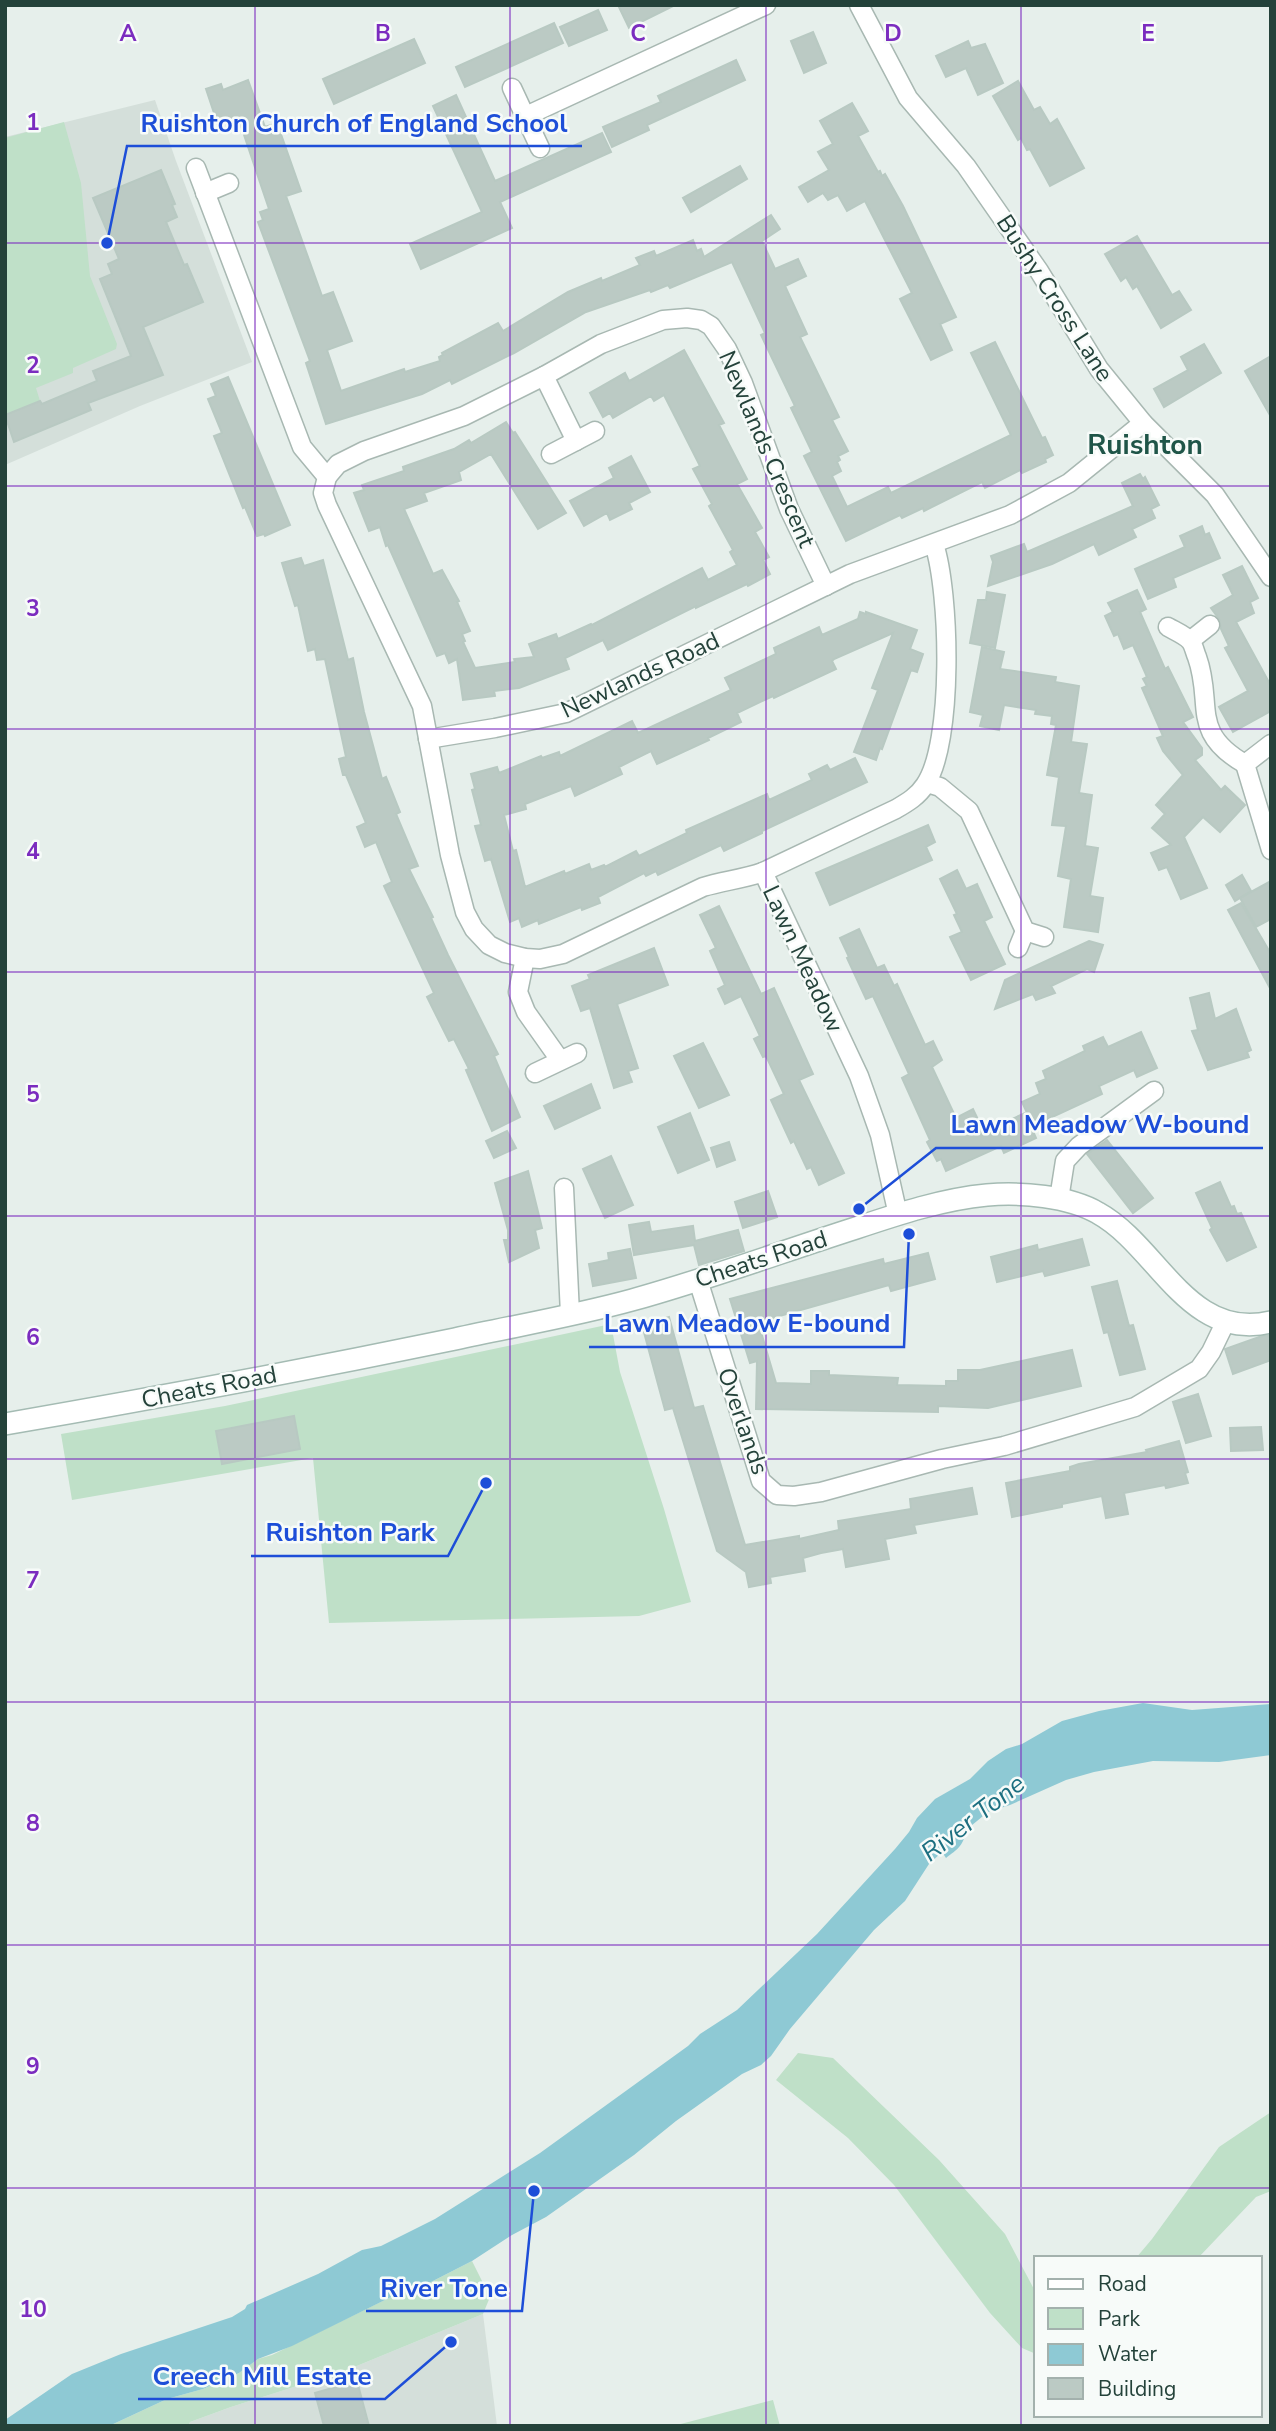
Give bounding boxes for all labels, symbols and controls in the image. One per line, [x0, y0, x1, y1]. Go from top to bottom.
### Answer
text: A [119, 18, 137, 49]
text: B [375, 18, 391, 49]
text: C [630, 18, 646, 49]
text: D [884, 18, 902, 49]
text: E [1141, 18, 1155, 49]
callout: Ruishton Church of England School [127, 99, 582, 146]
text: Ruishton Church of England School [140, 106, 568, 141]
text: 1 [26, 107, 40, 138]
street label: Bushy Cross Lane [989, 209, 1121, 387]
street label: Newlands Crescent [711, 346, 823, 553]
text: 2 [26, 350, 40, 381]
district label: Ruishton [1087, 426, 1203, 464]
text: 3 [26, 593, 40, 624]
street label: Newlands Road [555, 624, 725, 726]
text: 4 [26, 836, 40, 867]
street label: Lawn Meadow [755, 880, 851, 1038]
text: 5 [26, 1079, 40, 1110]
callout: Lawn Meadow W-bound [936, 1101, 1263, 1148]
text: Lawn Meadow W-bound [951, 1107, 1249, 1142]
street label: Cheats Road [691, 1223, 831, 1295]
callout: Lawn Meadow E-bound [589, 1300, 904, 1347]
text: Lawn Meadow E-bound [604, 1306, 890, 1341]
text: 6 [26, 1322, 40, 1353]
street label: Cheats Road [139, 1358, 279, 1416]
street label: Overlands [710, 1363, 776, 1479]
callout: Ruishton Park [251, 1509, 448, 1556]
text: Ruishton Park [265, 1515, 436, 1550]
text: 7 [26, 1565, 40, 1596]
water label: River Tone [914, 1766, 1032, 1870]
text: 8 [26, 1808, 40, 1839]
text: 9 [26, 2051, 40, 2082]
legend [1034, 2256, 1262, 2417]
callout: River Tone [366, 2264, 522, 2311]
text: Road [1098, 2270, 1147, 2298]
text: River Tone [380, 2271, 508, 2306]
text: 10 [19, 2294, 47, 2325]
text: Park [1098, 2305, 1140, 2333]
text: Water [1098, 2340, 1157, 2368]
callout: Creech Mill Estate [138, 2352, 385, 2399]
text: Creech Mill Estate [152, 2359, 372, 2394]
text: Building [1098, 2375, 1176, 2403]

